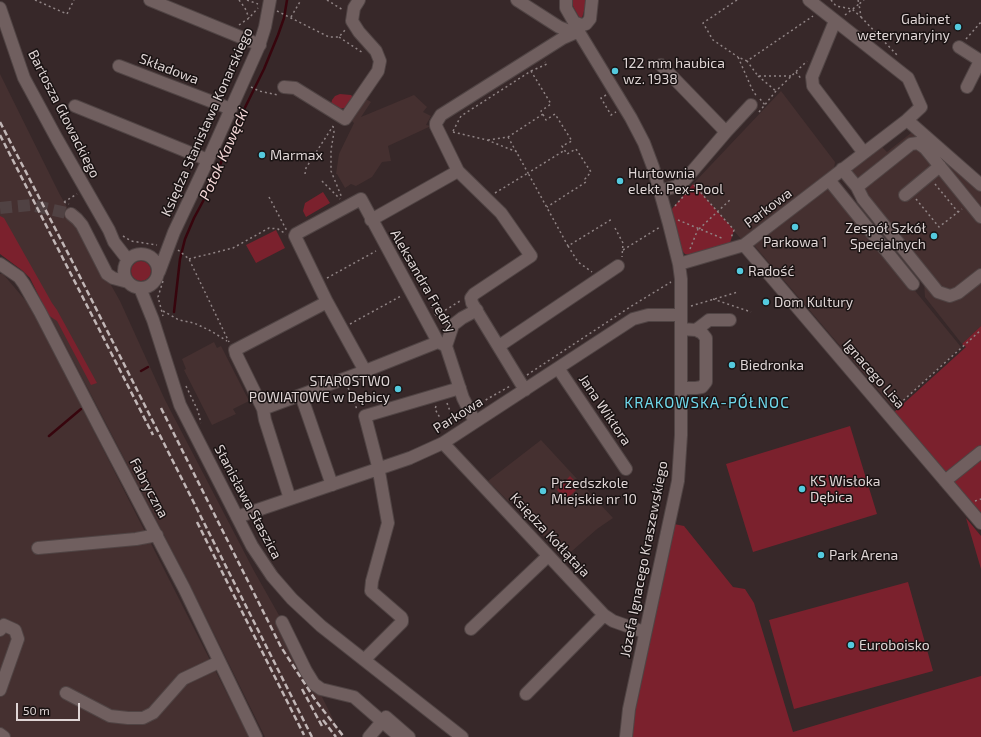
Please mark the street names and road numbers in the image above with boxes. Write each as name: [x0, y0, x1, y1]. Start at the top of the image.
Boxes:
street label: Księdza Stanisława Konarskiego: [158, 25, 256, 219]
street label: Bartosza Głowackiego: [24, 47, 104, 181]
street label: Składowa: [137, 50, 201, 88]
street label: Parkowa: [741, 185, 795, 231]
street label: Aleksandra Fredry: [387, 226, 459, 336]
street label: Ignacego Lisa: [839, 336, 909, 412]
street label: Jana Wiktora: [575, 371, 635, 449]
street label: Parkowa: [430, 393, 486, 437]
street label: Stanisława Staszica: [211, 442, 285, 562]
street label: Fabryczna: [126, 455, 172, 521]
street label: Józefa Ignacego Kraszewskiego: [617, 459, 671, 659]
street label: Księdza Kołłątaja: [507, 489, 593, 581]

